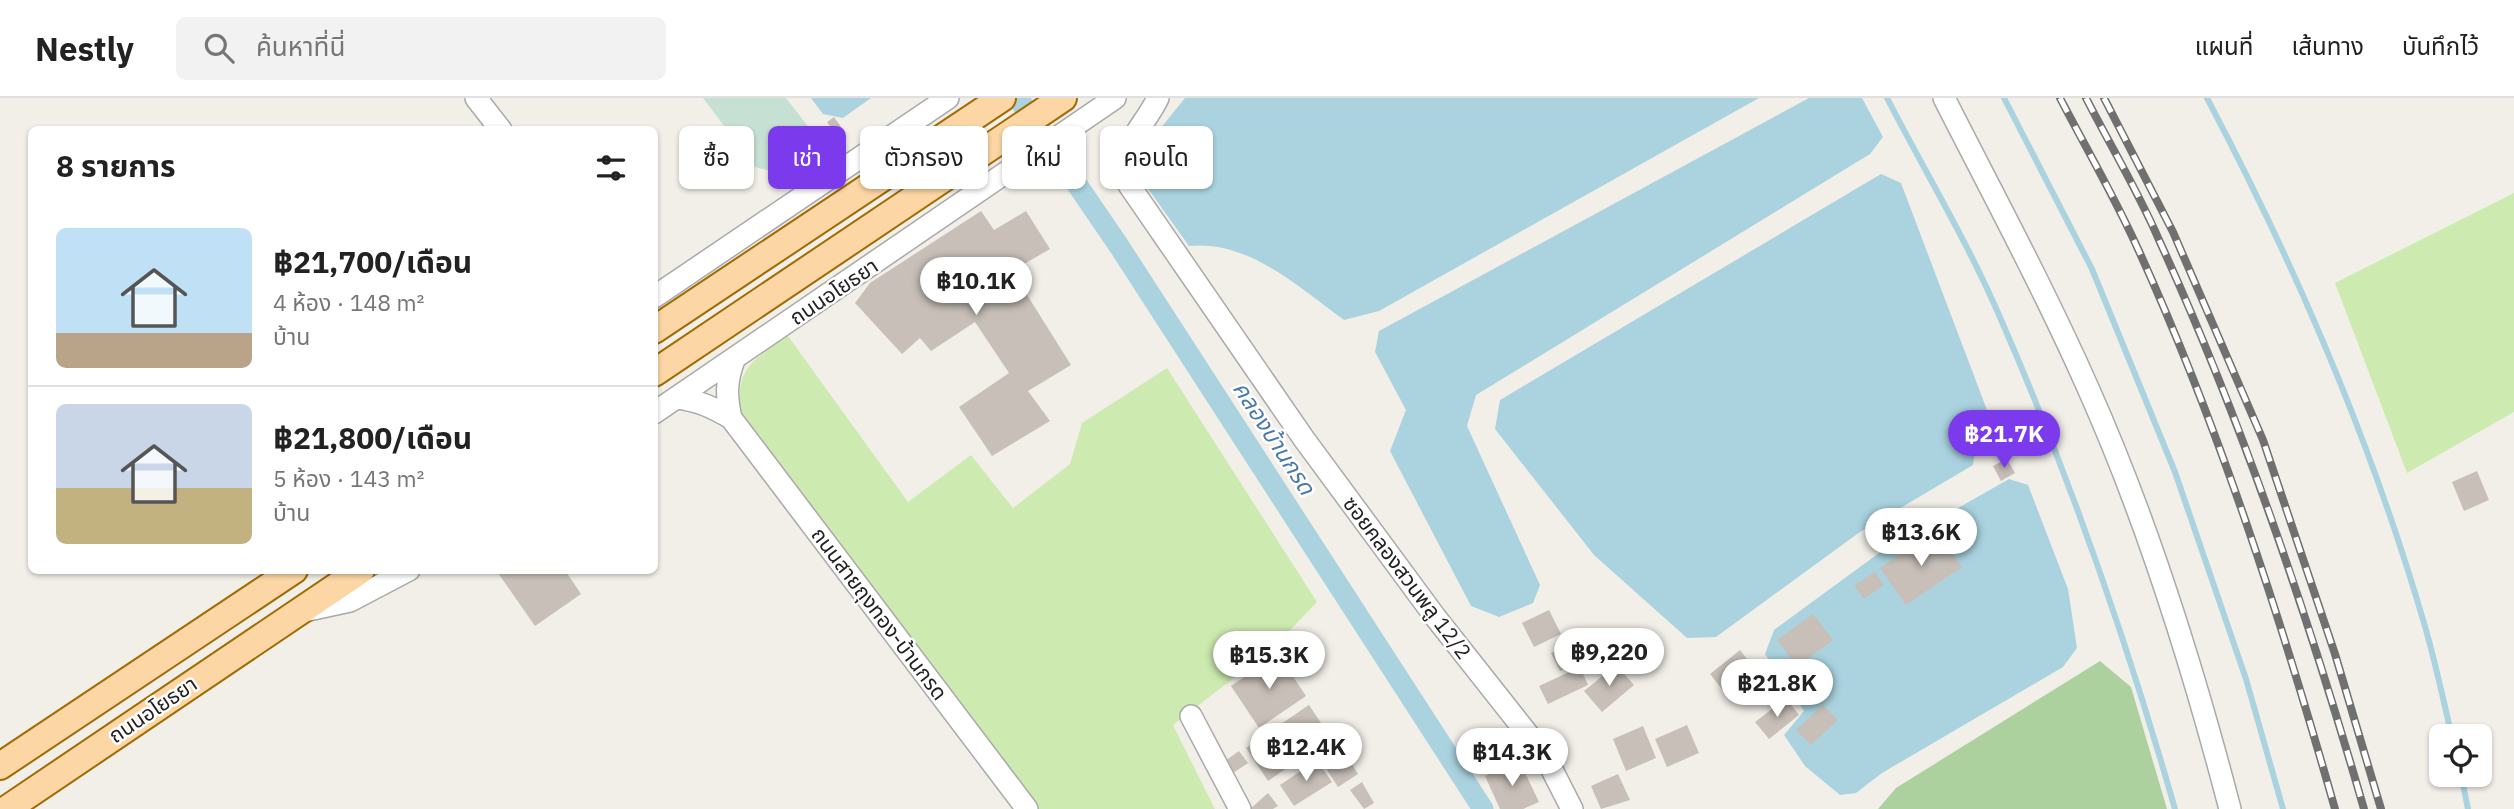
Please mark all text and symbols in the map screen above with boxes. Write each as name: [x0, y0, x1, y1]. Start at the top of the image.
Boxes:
search box: [176, 17, 666, 80]
text: Nestly: [35, 27, 134, 70]
icon: search: [200, 29, 238, 67]
text: ค้นหาที่นี่: [256, 29, 345, 63]
text: แผนที่: [2195, 30, 2253, 62]
text: เส้นทาง: [2291, 30, 2364, 62]
text: บันทึกไว้: [2402, 30, 2479, 62]
chip: ซื้อ: [679, 126, 754, 189]
chip: เช่า: [768, 126, 846, 189]
chip: ตัวกรอง: [860, 126, 988, 189]
chip: ใหม่: [1002, 126, 1086, 189]
chip: คอนโด: [1100, 126, 1213, 189]
text: 8 รายการ: [56, 146, 176, 185]
icon: filters: [592, 149, 630, 187]
text: ฿21,700/เดือน: [273, 242, 472, 281]
street label: ถนนอโยธยา: [784, 251, 883, 331]
icon: home: [112, 256, 196, 340]
pin: ฿10.1K: [919, 258, 1033, 317]
text: ฿10.1K: [936, 265, 1016, 295]
text: 4 ห้อง · 148 m²: [273, 287, 425, 317]
text: บ้าน: [273, 321, 310, 351]
water label: คลองบ้านกรด: [1227, 375, 1323, 501]
pin: ฿21.7K: [1947, 410, 2061, 470]
text: ฿21,800/เดือน: [273, 418, 472, 457]
text: ฿21.7K: [1964, 418, 2044, 448]
icon: home: [112, 432, 196, 516]
text: 5 ห้อง · 143 m²: [273, 463, 425, 493]
street label: ซอยคลองสวนพลู 12/2: [1337, 490, 1478, 665]
text: บ้าน: [273, 497, 310, 527]
pin: ฿13.6K: [1864, 508, 1978, 568]
text: ฿13.6K: [1881, 516, 1961, 546]
street label: ถนนสายถุงทอง-บ้านกรด: [806, 521, 954, 706]
pin: ฿9,220: [1552, 628, 1666, 688]
pin: ฿15.3K: [1212, 632, 1326, 691]
text: ฿9,220: [1570, 636, 1648, 666]
text: ฿15.3K: [1229, 639, 1309, 669]
pin: ฿21.8K: [1720, 660, 1834, 719]
text: ฿21.8K: [1737, 667, 1817, 697]
street label: ถนนอโยธยา: [103, 669, 202, 749]
pin: ฿12.4K: [1249, 724, 1363, 783]
map controls: [2429, 724, 2492, 787]
button: locate: [2429, 724, 2492, 787]
pin: ฿14.3K: [1455, 728, 1569, 788]
text: ฿12.4K: [1266, 731, 1346, 761]
text: ฿14.3K: [1472, 736, 1552, 766]

